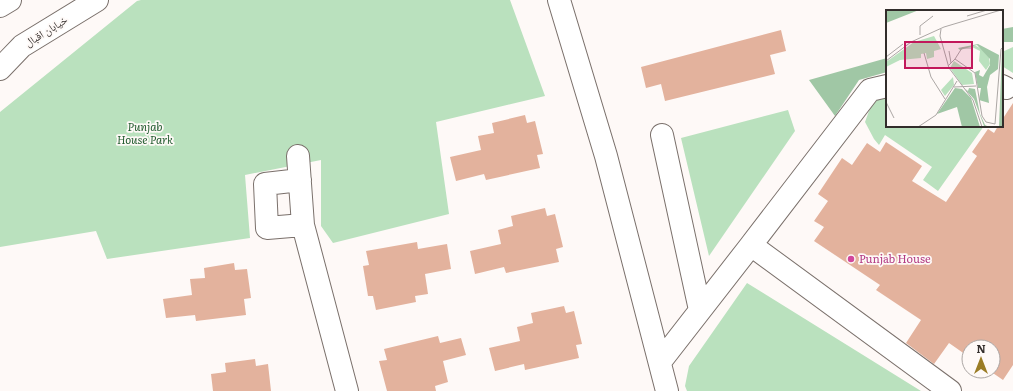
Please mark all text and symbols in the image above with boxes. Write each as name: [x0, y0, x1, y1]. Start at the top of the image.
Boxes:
inset map: [886, 10, 1003, 127]
street label: خیابان اقبال: [21, 11, 70, 50]
park label: Punjab House Park: [117, 118, 173, 147]
place label: Punjab House: [859, 250, 931, 266]
marker: Punjab House: [846, 254, 856, 264]
north arrow: [961, 339, 1001, 379]
text: N: [976, 340, 986, 356]

